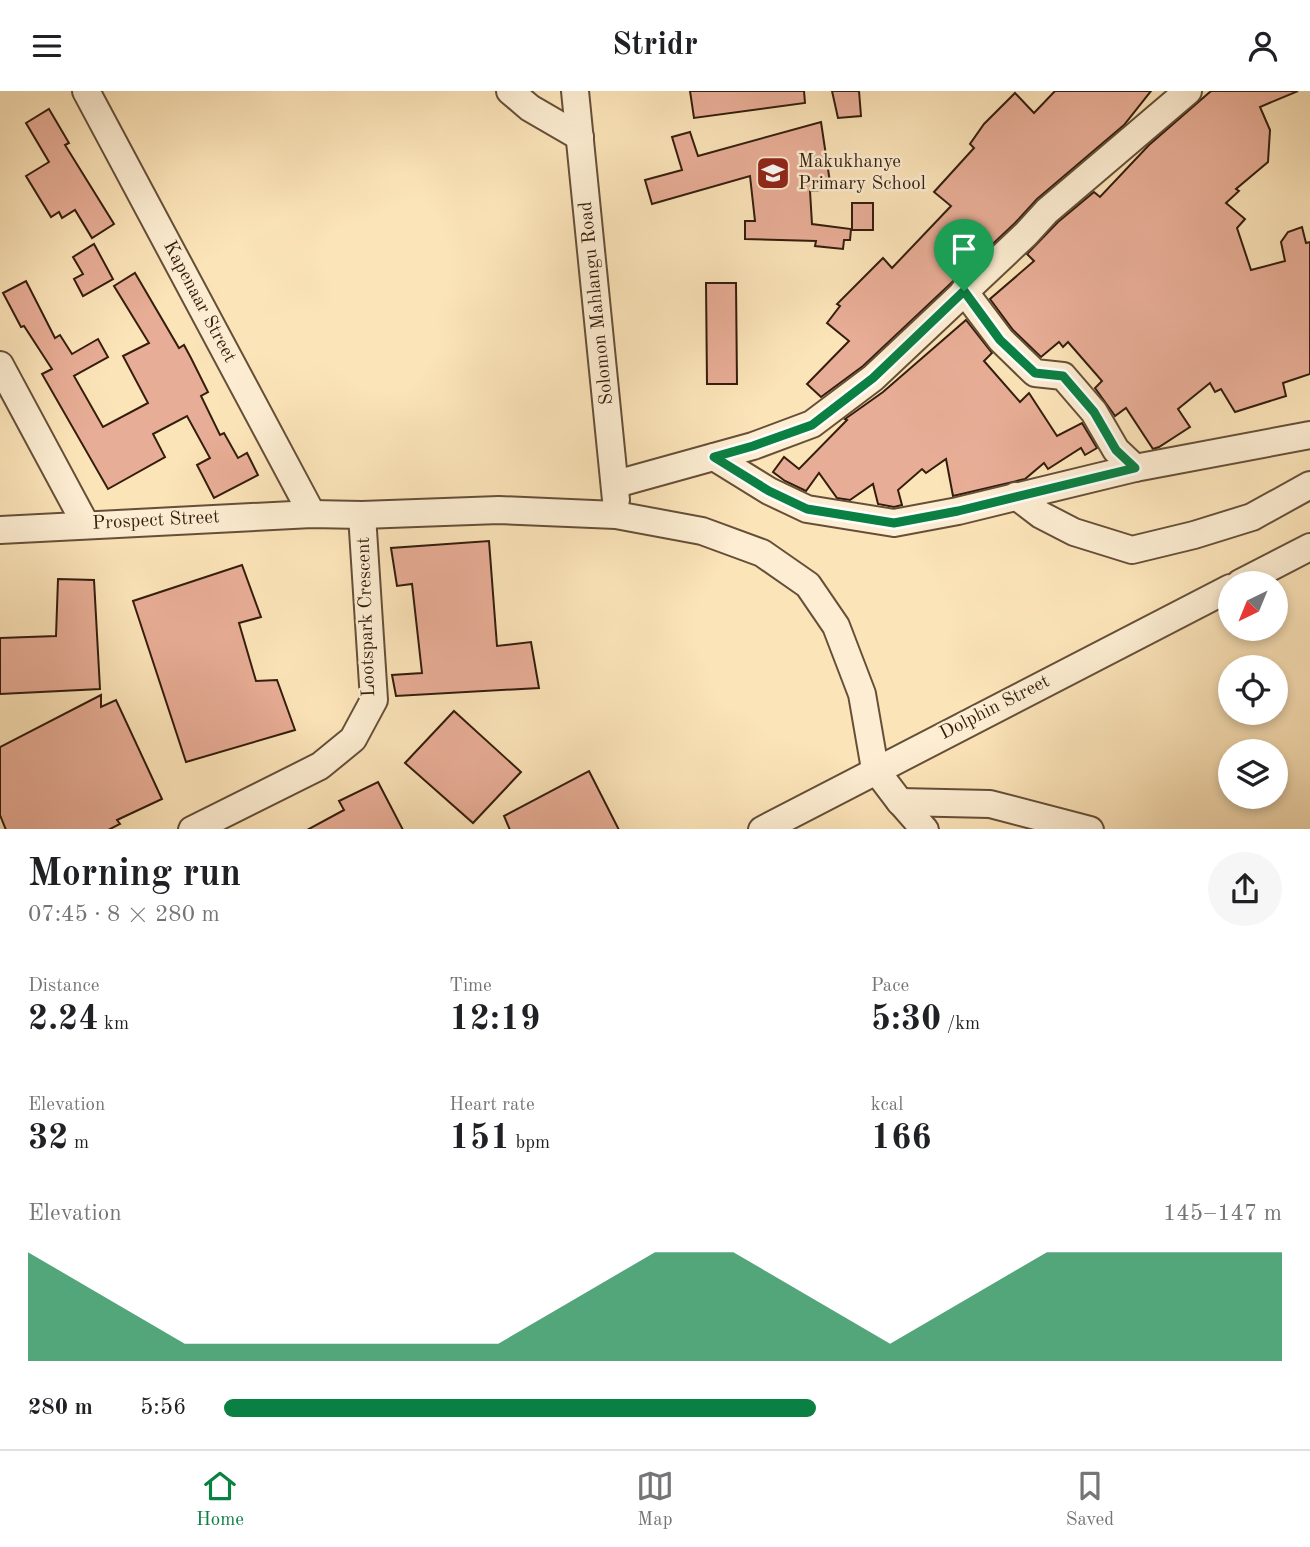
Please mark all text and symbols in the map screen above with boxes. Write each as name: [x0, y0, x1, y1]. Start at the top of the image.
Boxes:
icon: menu: [28, 27, 66, 65]
icon: person: [1244, 27, 1282, 65]
text: Stridr: [612, 30, 698, 62]
place label: Makukhanye Primary School: [798, 153, 926, 194]
school or university icon: Makukhanye Primary School: [754, 154, 792, 192]
street label: Solomon Mahlangu Road: [577, 200, 617, 406]
pin: [934, 219, 994, 291]
icon: arrive: [945, 230, 983, 268]
street label: Kapenaar Street: [159, 238, 239, 366]
street label: Prospect Street: [92, 508, 220, 534]
street label: Lootspark Crescent: [355, 537, 379, 697]
north arrow: [1218, 571, 1288, 641]
map controls: [1218, 571, 1288, 809]
button: locate: [1218, 655, 1288, 725]
street label: Dolphin Street: [937, 672, 1053, 744]
button: layers: [1218, 739, 1288, 809]
button: share: [1208, 852, 1282, 926]
text: Morning run: [28, 856, 241, 894]
text: 07:45 · 8 × 280 m: [28, 903, 220, 926]
text: Distance: [28, 977, 100, 996]
text: Time: [449, 977, 492, 996]
text: Pace: [871, 977, 909, 996]
text: 2.24: [28, 1002, 99, 1037]
text: 12:19: [449, 1002, 540, 1037]
text: 5:30: [871, 1002, 941, 1037]
text: km: [99, 1015, 129, 1034]
text: /km: [941, 1015, 980, 1034]
text: Elevation: [28, 1096, 105, 1115]
text: Heart rate: [449, 1096, 535, 1115]
text: kcal: [871, 1096, 903, 1115]
text: 32: [28, 1121, 69, 1156]
text: 151: [449, 1121, 510, 1156]
text: 166: [871, 1121, 932, 1156]
text: m: [69, 1134, 89, 1153]
text: bpm: [510, 1134, 550, 1153]
text: Elevation: [28, 1202, 122, 1225]
text: 145–147 m: [1163, 1202, 1282, 1225]
text: 280 m: [28, 1396, 93, 1419]
text: 5:56: [140, 1396, 186, 1419]
tab: Home: [196, 1467, 244, 1532]
tab: Map: [636, 1467, 674, 1532]
tab: Saved: [1066, 1467, 1114, 1532]

